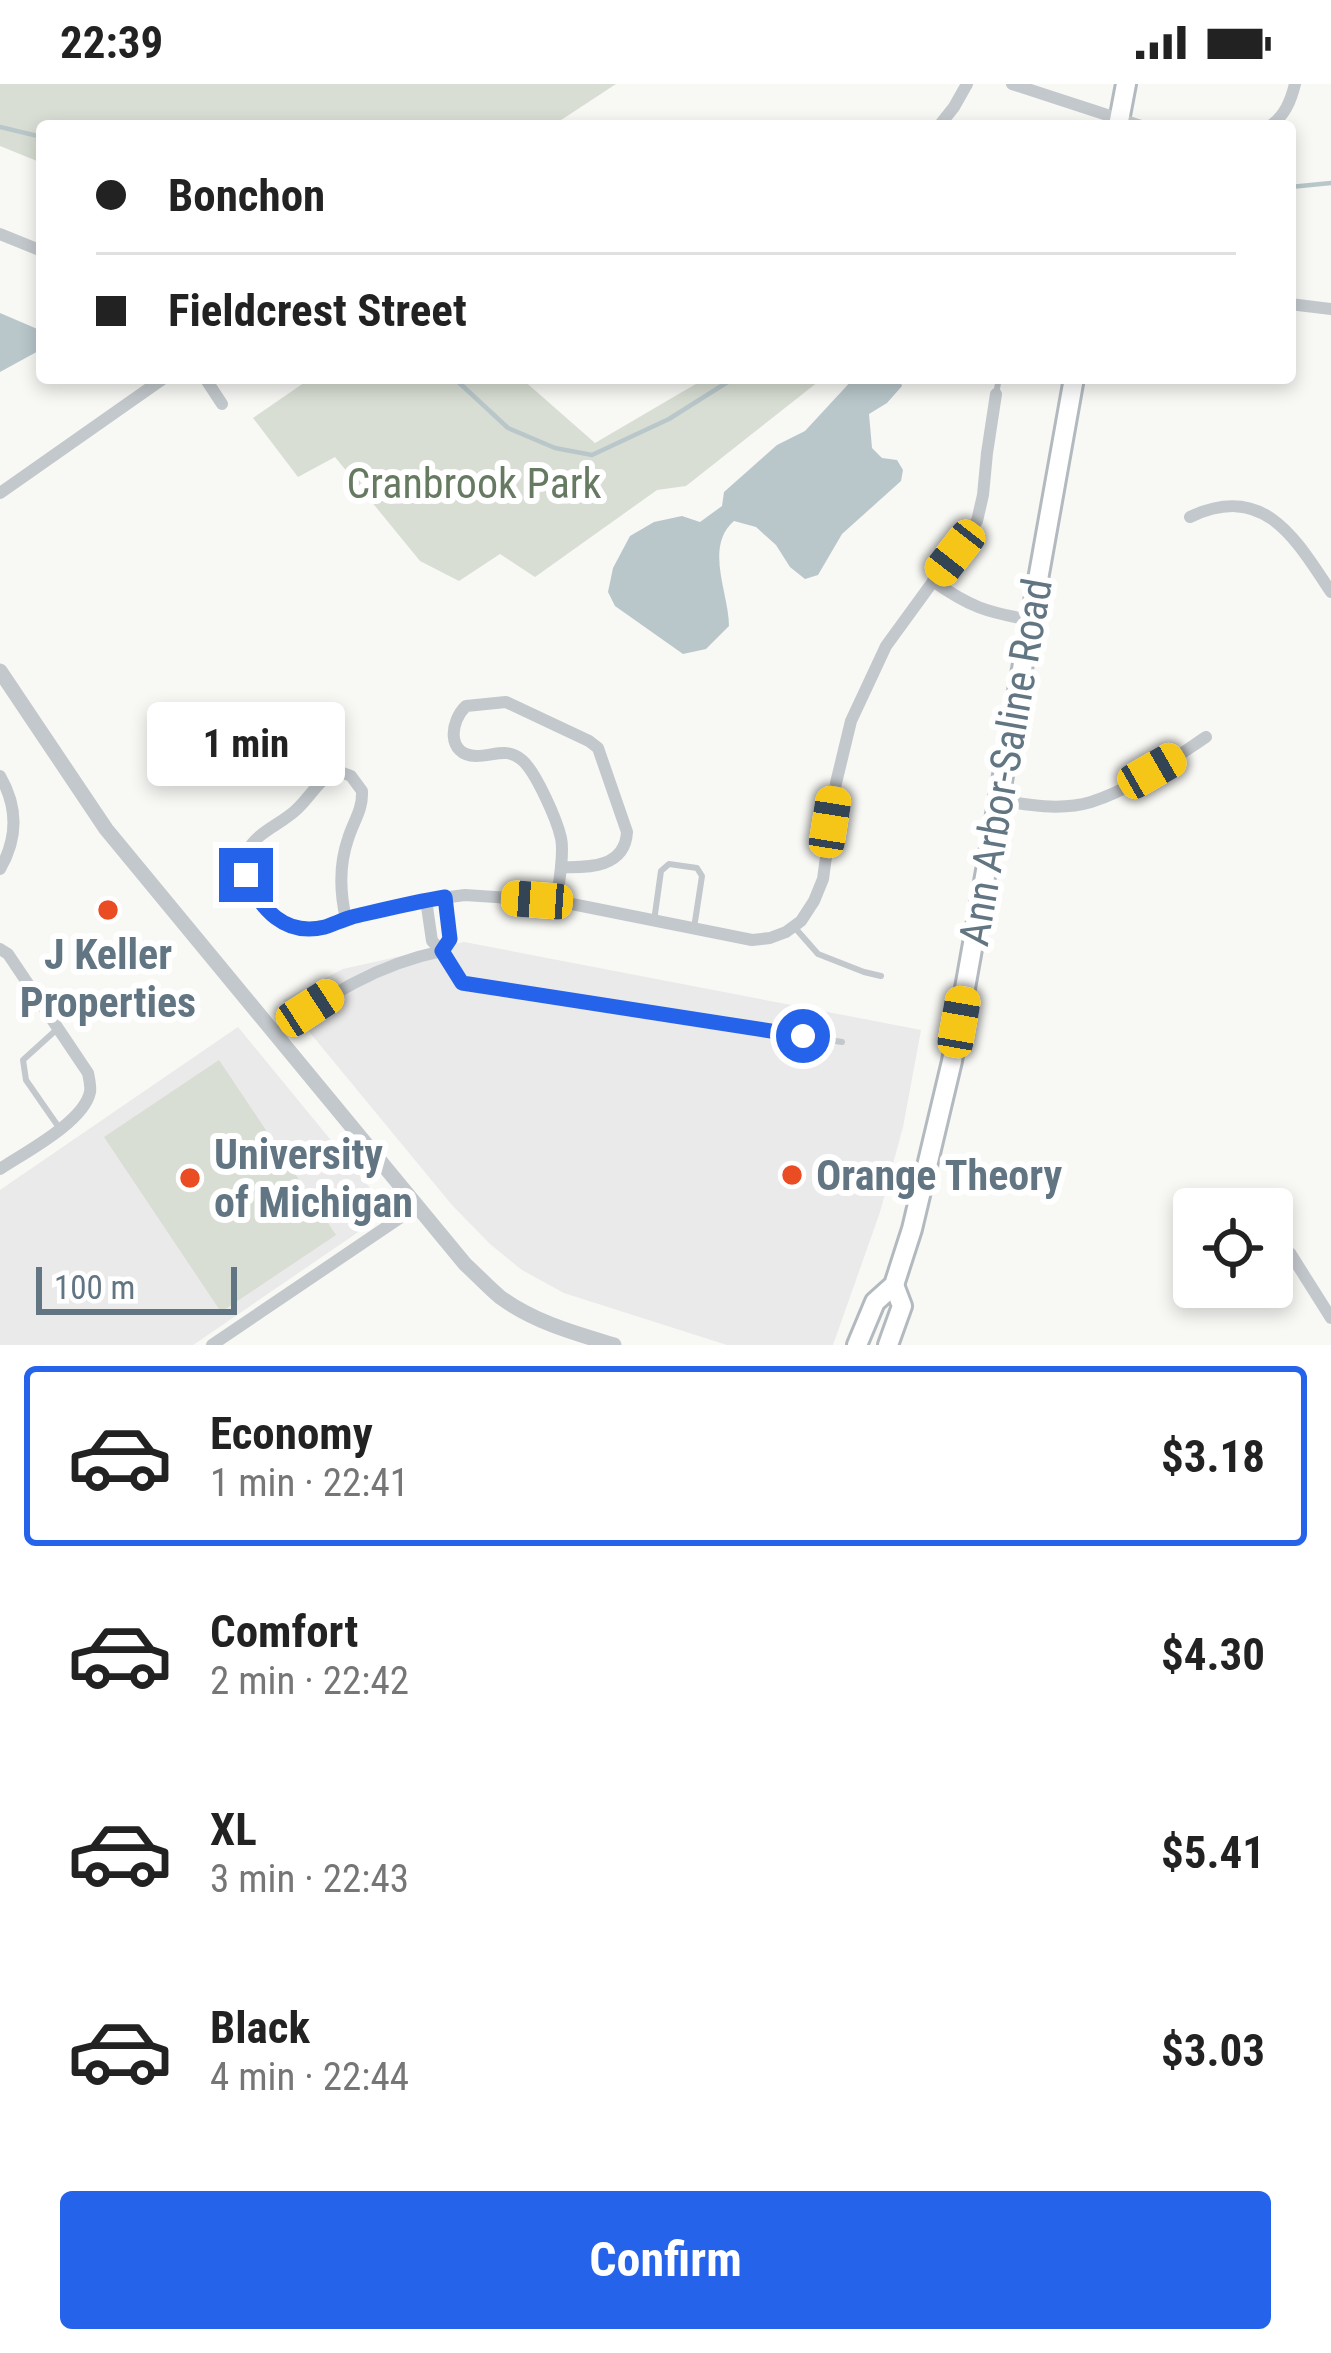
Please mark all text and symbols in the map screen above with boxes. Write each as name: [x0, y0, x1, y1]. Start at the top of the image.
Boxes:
text: 22:39: [60, 16, 163, 69]
text: Bonchon: [168, 169, 325, 222]
text: Fieldcrest Street: [168, 284, 467, 337]
park label: Cranbrook Park: [347, 459, 602, 508]
car: [919, 514, 991, 592]
street label: Ann Arbor-Saline Road: [949, 575, 1062, 949]
callout: 1 min: [147, 701, 345, 785]
text: 1 min: [203, 721, 289, 767]
car: [1112, 737, 1192, 805]
car: [807, 784, 853, 860]
route end: [219, 848, 273, 902]
car: [500, 880, 574, 920]
marker: J Keller Properties: [95, 897, 121, 923]
place label: J Keller Properties: [20, 930, 196, 1027]
car: [270, 973, 350, 1043]
car: [935, 983, 983, 1061]
route start: [776, 1009, 830, 1063]
place label: University of Michigan: [214, 1130, 413, 1227]
place label: Orange Theory: [816, 1151, 1063, 1200]
marker: Orange Theory: [779, 1162, 805, 1188]
marker: University of Michigan: [177, 1165, 203, 1191]
map controls: [1173, 1188, 1293, 1308]
button: locate: [1173, 1188, 1293, 1308]
scale bar: [36, 1261, 237, 1314]
text: 100 m: [54, 1268, 135, 1307]
icon: car: [66, 1402, 174, 1510]
text: Economy: [210, 1407, 373, 1460]
text: $3.18: [1161, 1430, 1265, 1483]
text: 1 min · 22:41: [210, 1460, 409, 1506]
icon: car: [66, 1600, 174, 1708]
text: Comfort: [210, 1605, 358, 1658]
text: $4.30: [1161, 1628, 1265, 1681]
text: 2 min · 22:42: [210, 1658, 409, 1704]
icon: car: [66, 1798, 174, 1906]
text: XL: [210, 1803, 257, 1856]
text: $5.41: [1161, 1826, 1265, 1879]
text: 3 min · 22:43: [210, 1856, 409, 1902]
icon: car: [66, 1996, 174, 2104]
text: Black: [210, 2001, 310, 2054]
text: $3.03: [1161, 2024, 1265, 2077]
text: 4 min · 22:44: [210, 2054, 409, 2100]
button: Confirm: [60, 2191, 1271, 2329]

